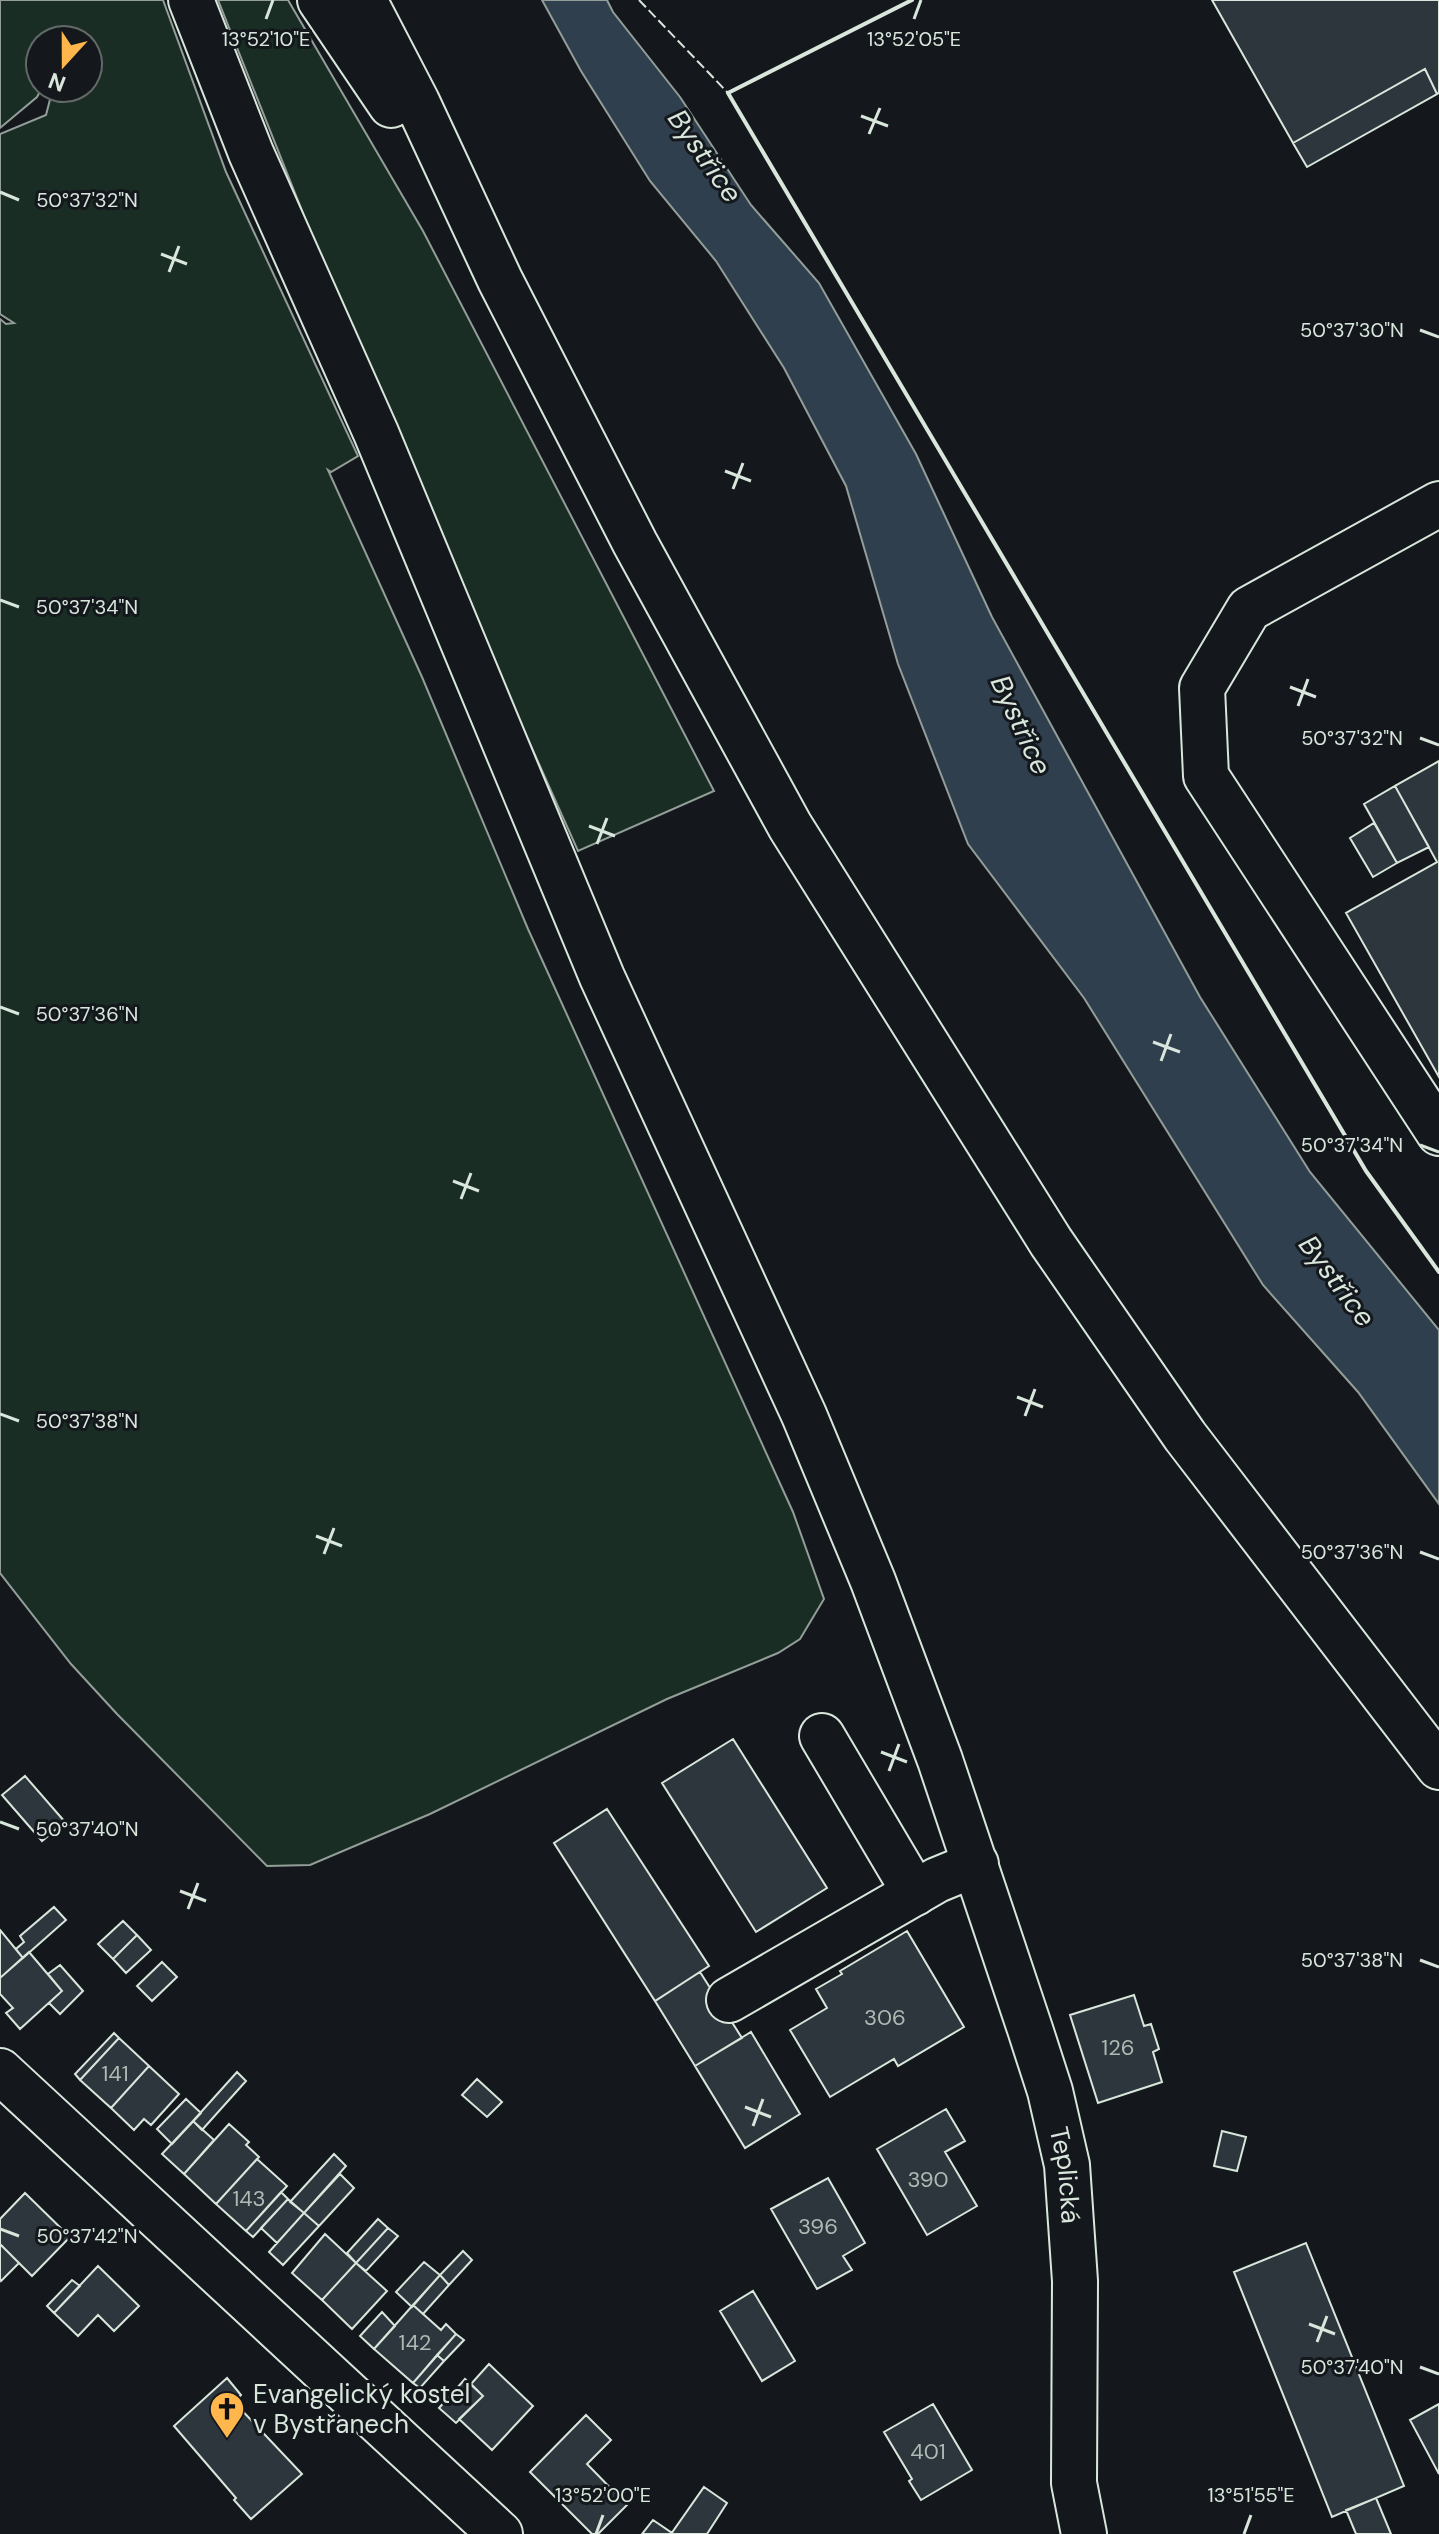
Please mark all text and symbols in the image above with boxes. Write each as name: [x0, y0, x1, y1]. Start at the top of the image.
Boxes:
north arrow: [24, 24, 104, 104]
text: 13°52'10"E: [222, 26, 310, 52]
text: 13°52'05"E: [867, 26, 961, 52]
text: N: [44, 66, 70, 99]
water label: Bystřice: [659, 102, 751, 210]
text: 50°37'32"N: [36, 187, 138, 213]
text: 50°37'30"N: [1300, 317, 1404, 343]
text: 50°37'34"N: [36, 594, 138, 620]
water label: Bystřice: [982, 669, 1060, 781]
text: 50°37'32"N: [1301, 725, 1403, 751]
text: 50°37'36"N: [36, 1001, 138, 1027]
text: 50°37'34"N: [1301, 1132, 1403, 1158]
water label: Bystřice: [1290, 1228, 1384, 1334]
text: 50°37'38"N: [36, 1408, 138, 1434]
text: 50°37'36"N: [1301, 1539, 1403, 1565]
text: 50°37'40"N: [35, 1816, 139, 1842]
text: 50°37'38"N: [1301, 1947, 1403, 1973]
house number: 306: [864, 2003, 906, 2032]
house number: 126: [1101, 2033, 1135, 2062]
house number: 141: [101, 2059, 129, 2088]
street label: Teplická: [1042, 2123, 1088, 2225]
house number: 390: [907, 2165, 949, 2194]
house number: 143: [232, 2184, 266, 2213]
house number: 396: [798, 2212, 838, 2241]
text: 50°37'42"N: [37, 2223, 137, 2249]
house number: 142: [399, 2328, 431, 2357]
text: 50°37'40"N: [1300, 2354, 1404, 2380]
place label: Evangelický kostel v Bystřanech: [253, 2377, 470, 2441]
church icon: Evangelický kostel v Bystřanech: [208, 2390, 246, 2440]
house number: 401: [910, 2437, 946, 2466]
text: 13°52'00"E: [555, 2482, 651, 2508]
text: 13°51'55"E: [1207, 2482, 1295, 2508]

